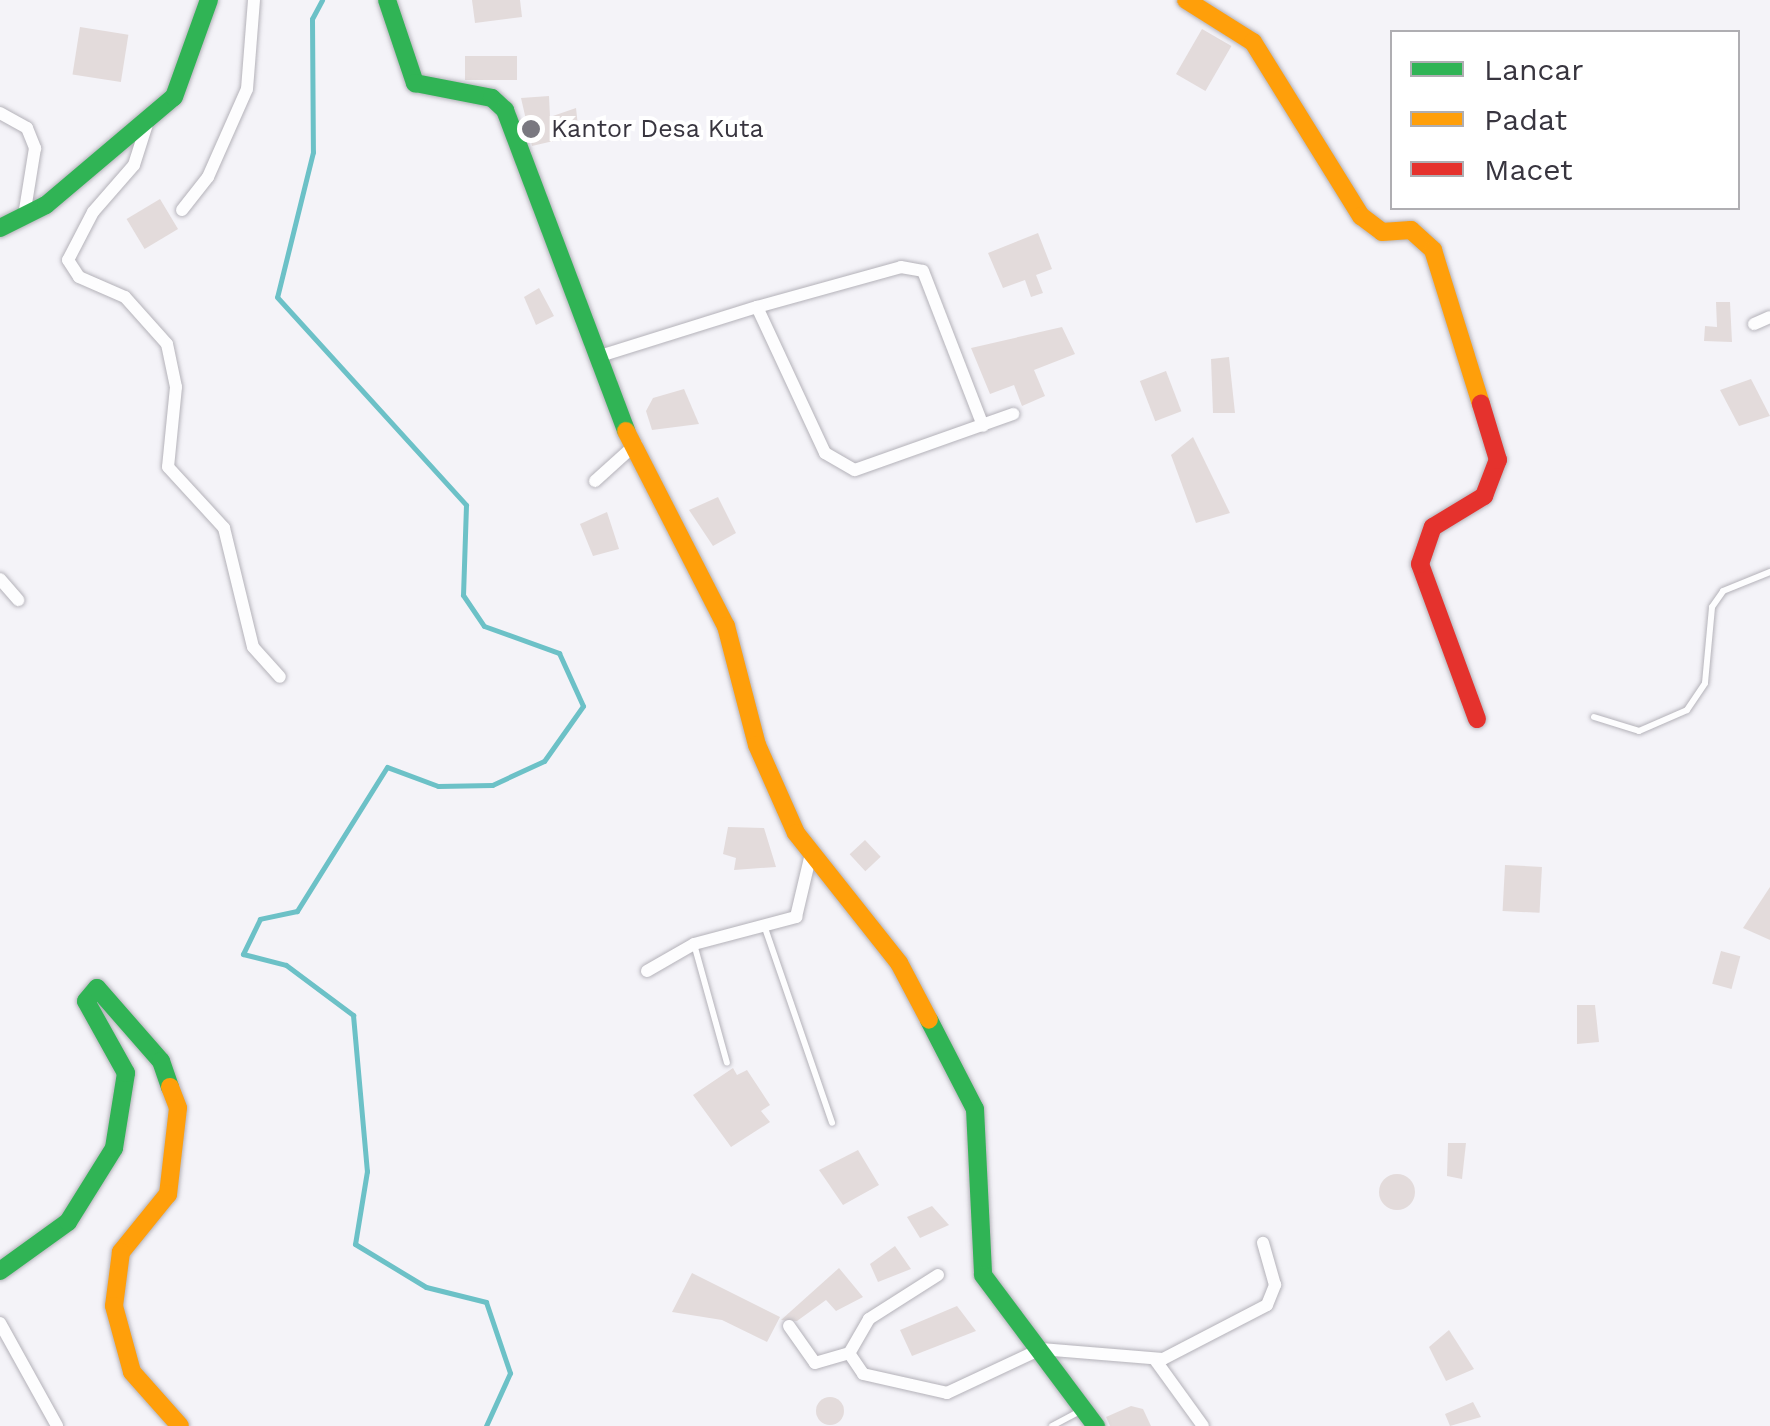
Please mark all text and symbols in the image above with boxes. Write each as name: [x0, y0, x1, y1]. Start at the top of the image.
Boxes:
legend: [1390, 30, 1740, 210]
text: Lancar: [1484, 52, 1584, 87]
text: Padat: [1484, 102, 1567, 137]
place label: Kantor Desa Kuta: [551, 114, 765, 144]
marker: Kantor Desa Kuta: [520, 118, 542, 140]
text: Macet: [1484, 152, 1573, 187]

